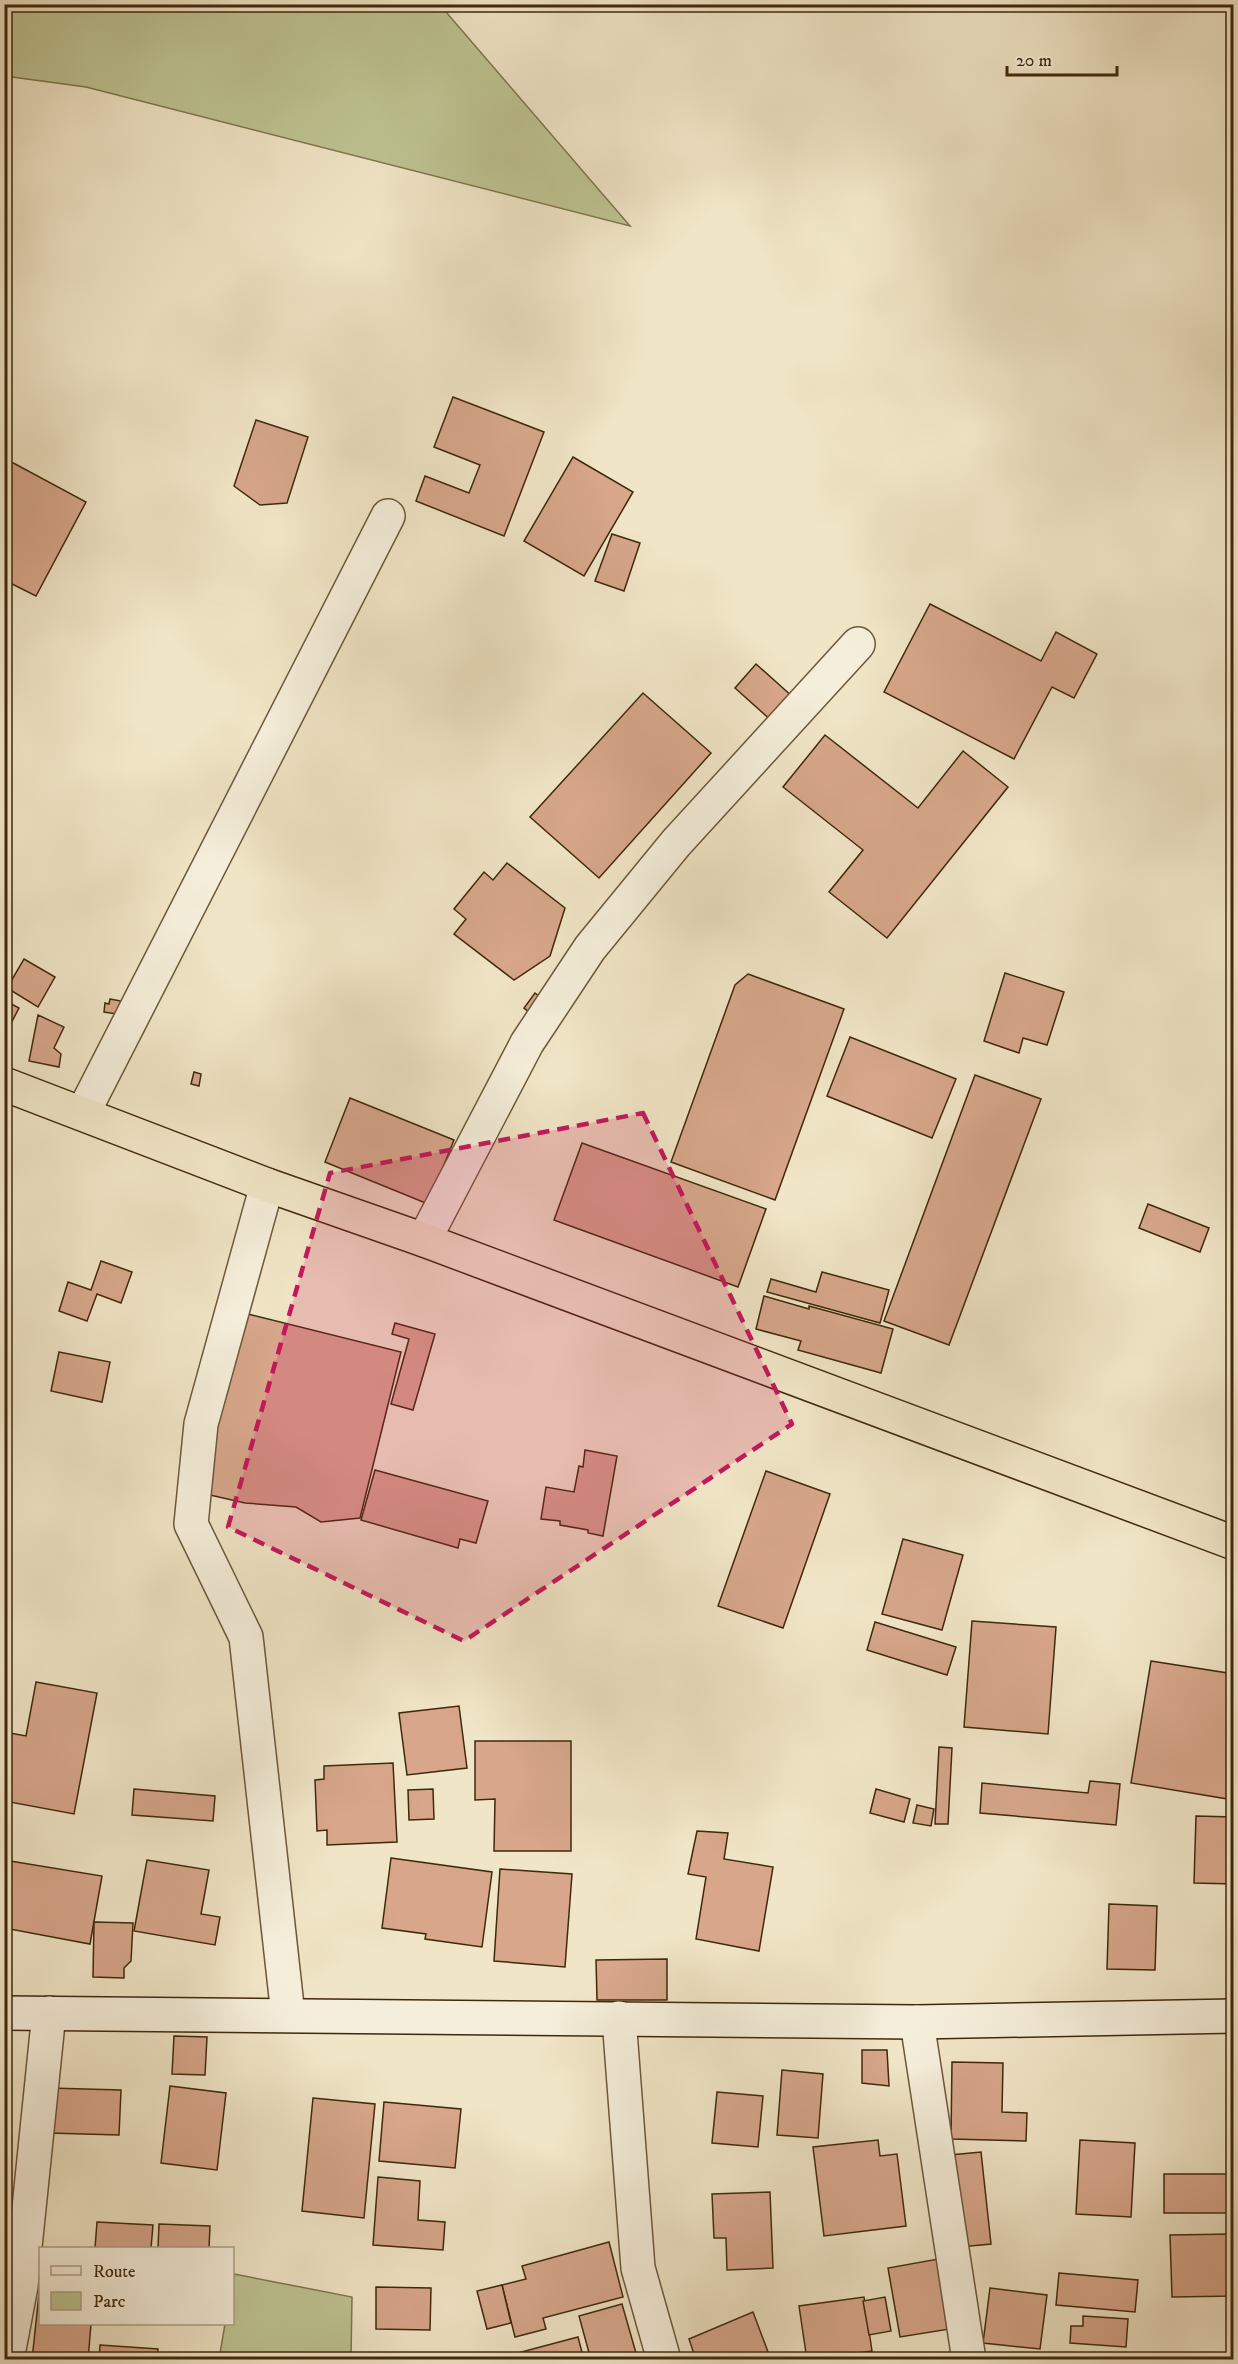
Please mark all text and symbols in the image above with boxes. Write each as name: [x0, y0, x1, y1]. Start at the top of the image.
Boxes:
scale bar: [1007, 39, 1116, 77]
text: 20 m: [1016, 50, 1052, 72]
legend: [39, 2247, 234, 2325]
text: Route: [93, 2261, 136, 2283]
text: Parc: [93, 2291, 126, 2313]

